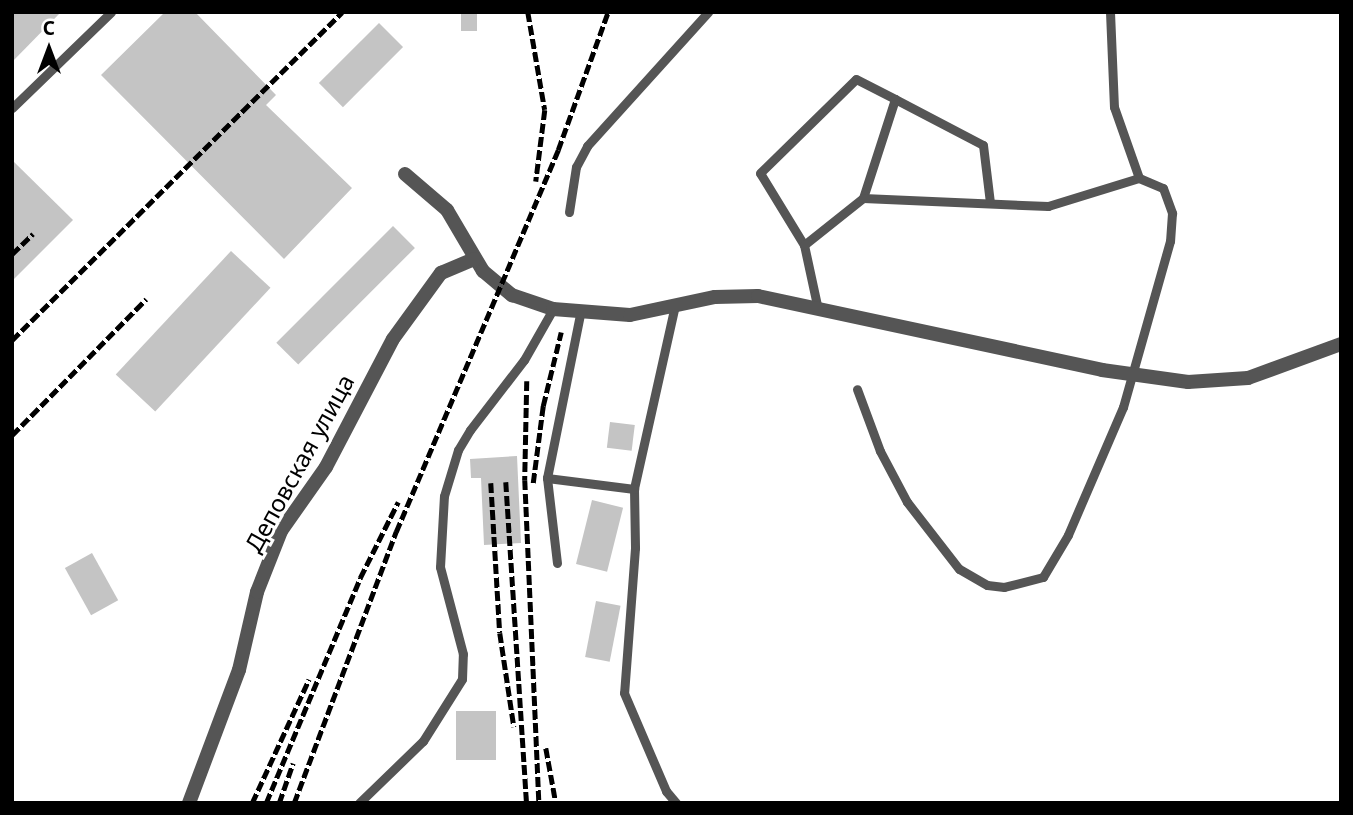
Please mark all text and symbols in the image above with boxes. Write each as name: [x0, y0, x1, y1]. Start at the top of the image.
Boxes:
north arrow: [14, 14, 84, 84]
text: С: [43, 15, 55, 41]
street label: Деповская улица: [238, 369, 360, 557]

